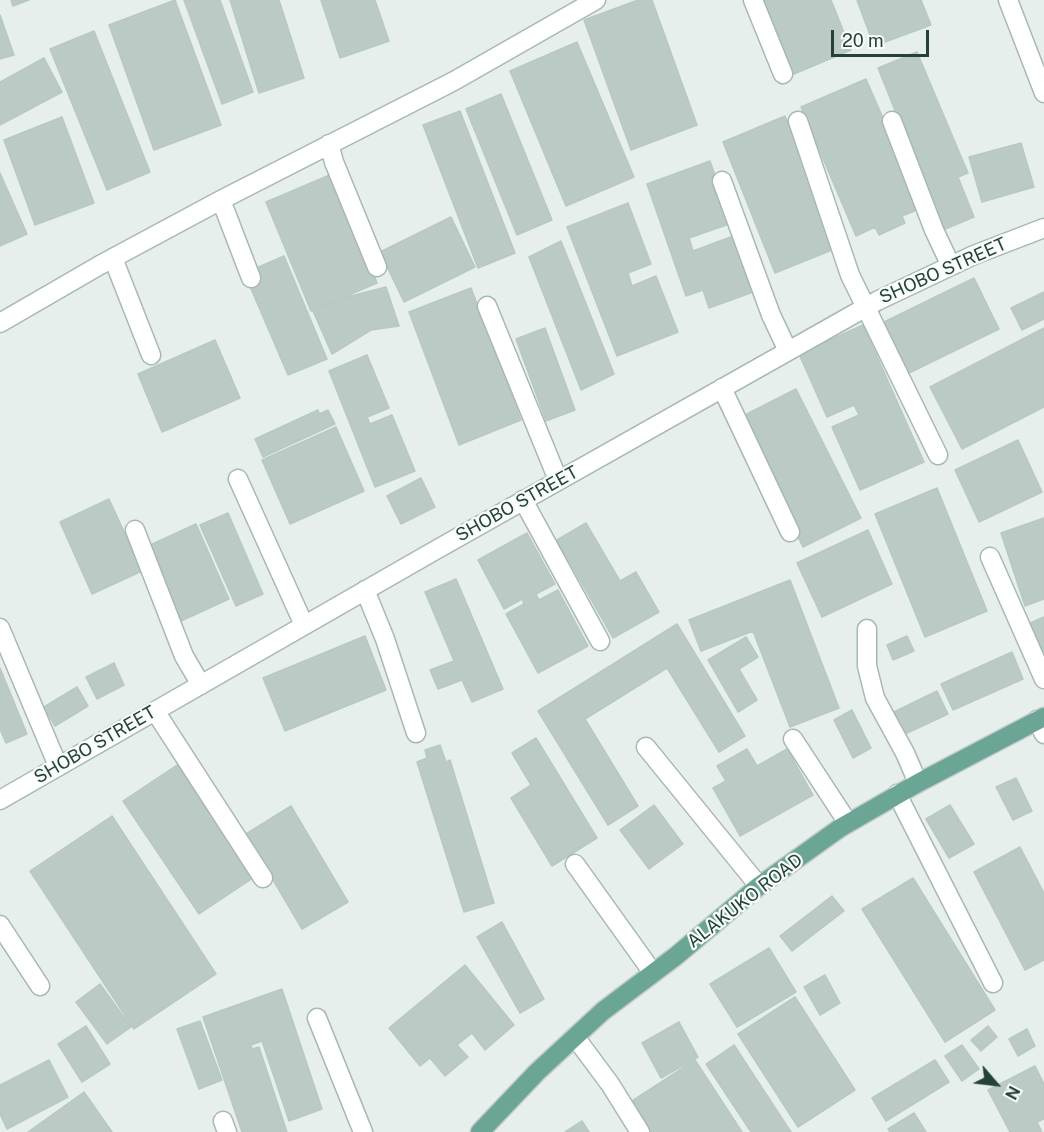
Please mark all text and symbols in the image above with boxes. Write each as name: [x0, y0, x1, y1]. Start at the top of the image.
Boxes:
scale bar: [834, 18, 932, 56]
text: 20 m: [842, 30, 884, 51]
street label: SHOBO STREET: [876, 233, 1010, 309]
street label: SHOBO STREET: [452, 461, 582, 547]
street label: SHOBO STREET: [30, 701, 160, 789]
street label: ALAKUKO ROAD: [683, 849, 807, 953]
north arrow: [966, 1054, 1026, 1114]
text: N: [1001, 1083, 1024, 1103]

